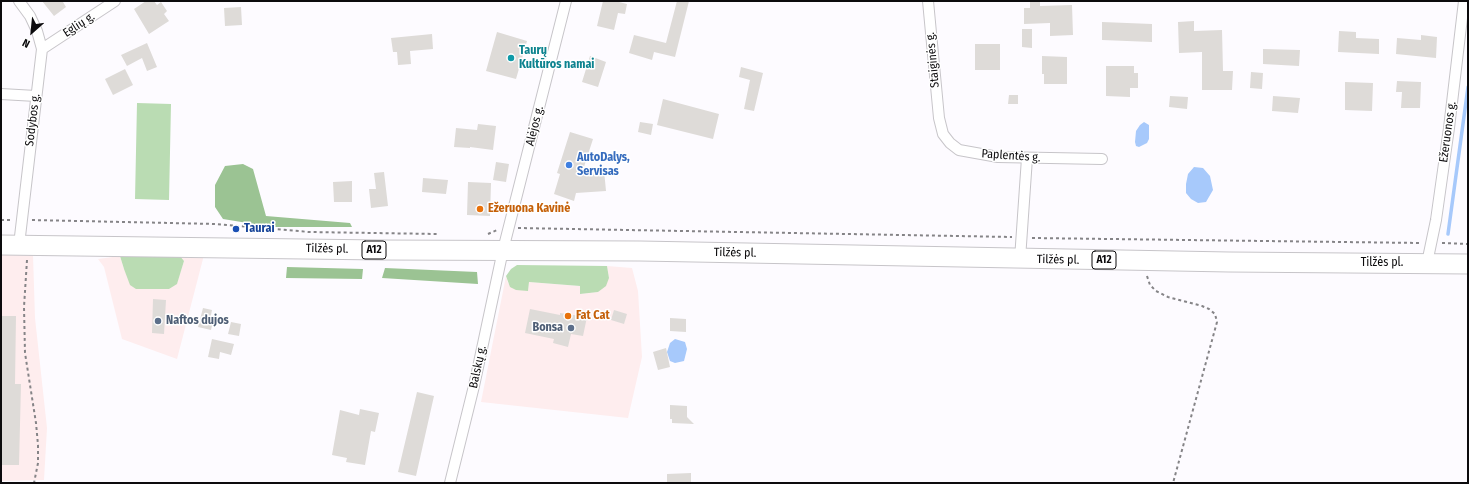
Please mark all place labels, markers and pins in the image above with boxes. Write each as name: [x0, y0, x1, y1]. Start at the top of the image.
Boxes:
place label: Taurų Kultūros namai: [519, 44, 594, 72]
marker: Taurų Kultūros namai: [506, 53, 516, 63]
place label: AutoDalys, Servisas: [577, 151, 630, 179]
marker: AutoDalys, Servisas: [564, 160, 574, 170]
place label: Ežeruona Kavinė: [488, 202, 570, 216]
marker: Ežeruona Kavinė: [475, 204, 485, 214]
place label: Taurai: [244, 222, 275, 236]
marker: Taurai: [231, 224, 241, 234]
place label: Fat Cat: [576, 309, 610, 323]
marker: Fat Cat: [563, 311, 573, 321]
place label: Naftos dujos: [166, 314, 229, 328]
marker: Naftos dujos: [153, 316, 163, 326]
place label: Bonsa: [532, 321, 563, 335]
marker: Bonsa: [566, 323, 576, 333]

